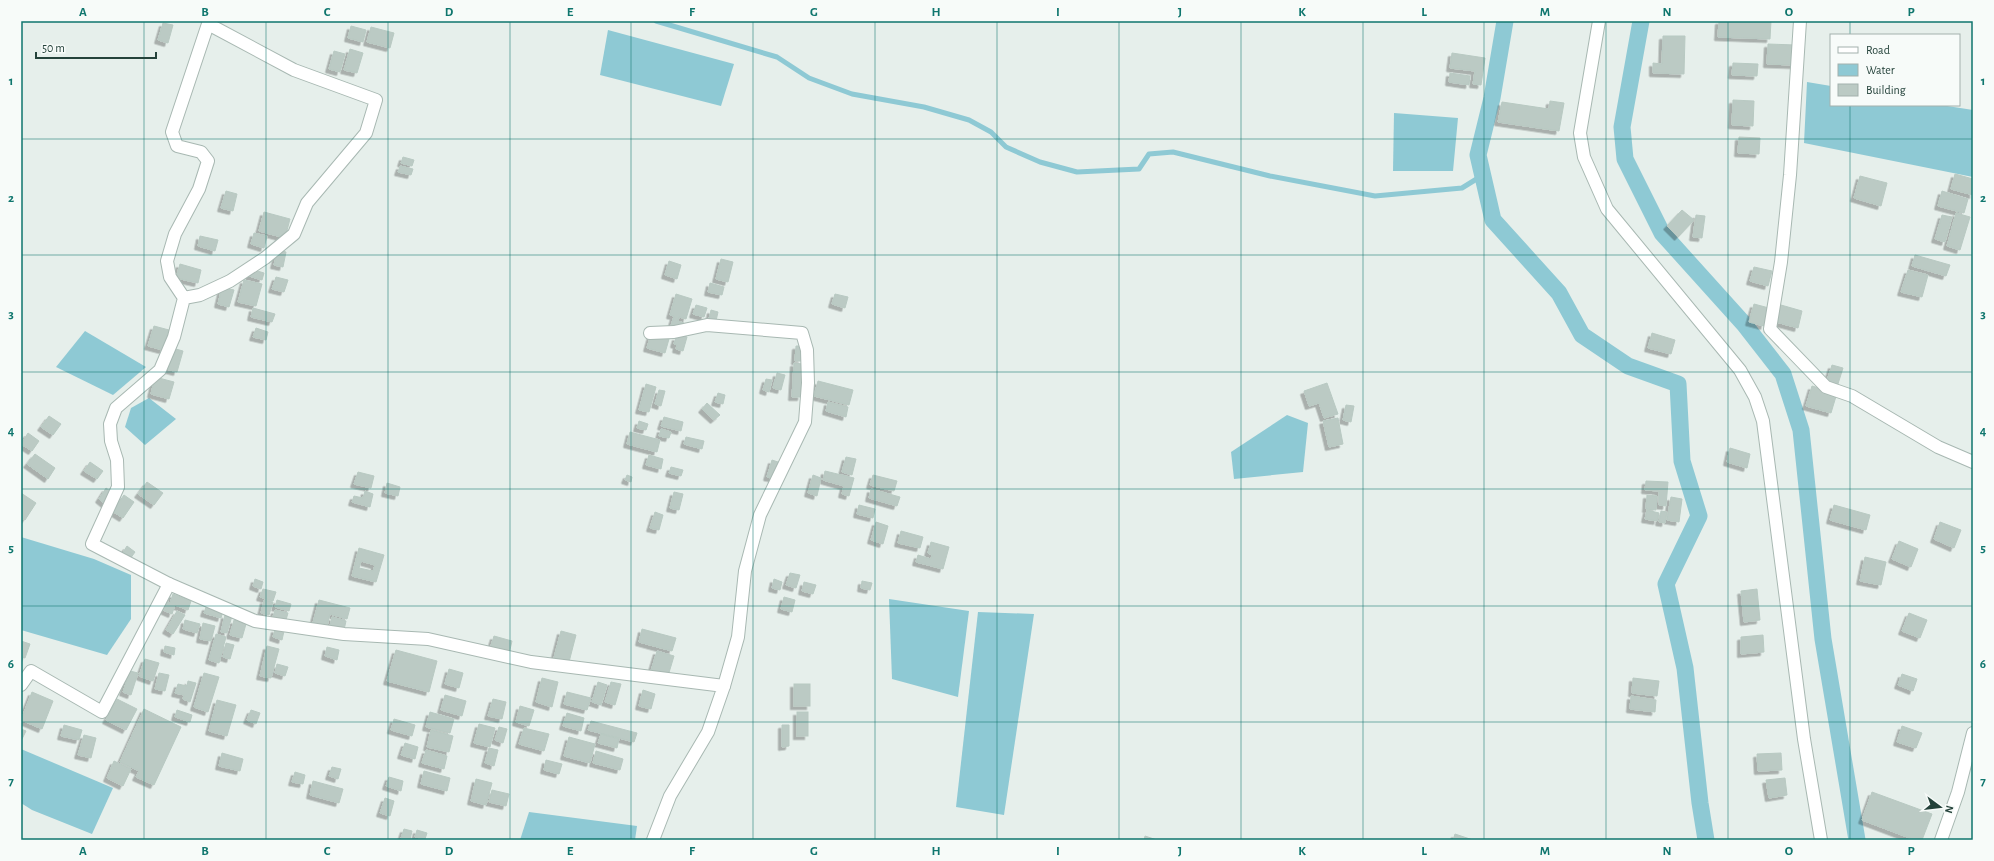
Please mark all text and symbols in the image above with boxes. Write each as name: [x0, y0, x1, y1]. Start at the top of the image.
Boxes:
text: A: [79, 6, 87, 19]
text: B: [201, 6, 209, 19]
text: C: [324, 6, 331, 19]
text: D: [445, 6, 454, 19]
text: E: [567, 6, 574, 19]
text: F: [689, 6, 696, 19]
text: G: [810, 6, 818, 19]
text: H: [931, 6, 941, 19]
text: I: [1056, 6, 1060, 19]
text: J: [1178, 6, 1182, 19]
text: K: [1298, 6, 1306, 19]
text: L: [1421, 6, 1427, 19]
text: M: [1540, 6, 1550, 19]
text: N: [1662, 6, 1672, 19]
text: O: [1785, 6, 1794, 19]
text: P: [1907, 6, 1915, 19]
scale bar: [36, 34, 156, 60]
legend: [1830, 34, 1960, 106]
text: 50 m: [42, 42, 65, 54]
text: Road: [1866, 44, 1890, 56]
text: Water: [1866, 64, 1895, 76]
text: 1: [9, 75, 13, 88]
text: 1: [1981, 75, 1985, 88]
text: Building: [1866, 84, 1906, 96]
text: 2: [8, 192, 14, 205]
text: 2: [1980, 192, 1986, 205]
text: 3: [8, 308, 14, 321]
text: 3: [1980, 308, 1986, 321]
text: 4: [8, 425, 15, 438]
text: 4: [1980, 425, 1987, 438]
text: 5: [8, 542, 14, 555]
text: 5: [1980, 542, 1986, 555]
text: 6: [8, 658, 14, 671]
text: 6: [1980, 658, 1986, 671]
text: 7: [8, 775, 14, 788]
text: 7: [1980, 775, 1986, 788]
north arrow: [1920, 787, 1960, 827]
text: N: [1943, 804, 1955, 815]
text: A: [79, 845, 87, 858]
text: B: [201, 845, 209, 858]
text: C: [324, 845, 331, 858]
text: D: [445, 845, 454, 858]
text: E: [567, 845, 574, 858]
text: F: [689, 845, 696, 858]
text: G: [810, 845, 818, 858]
text: H: [931, 845, 941, 858]
text: I: [1056, 845, 1060, 858]
text: J: [1178, 845, 1182, 858]
text: K: [1298, 845, 1306, 858]
text: L: [1421, 845, 1427, 858]
text: M: [1540, 845, 1550, 858]
text: N: [1662, 845, 1672, 858]
text: O: [1785, 845, 1794, 858]
text: P: [1907, 845, 1915, 858]

